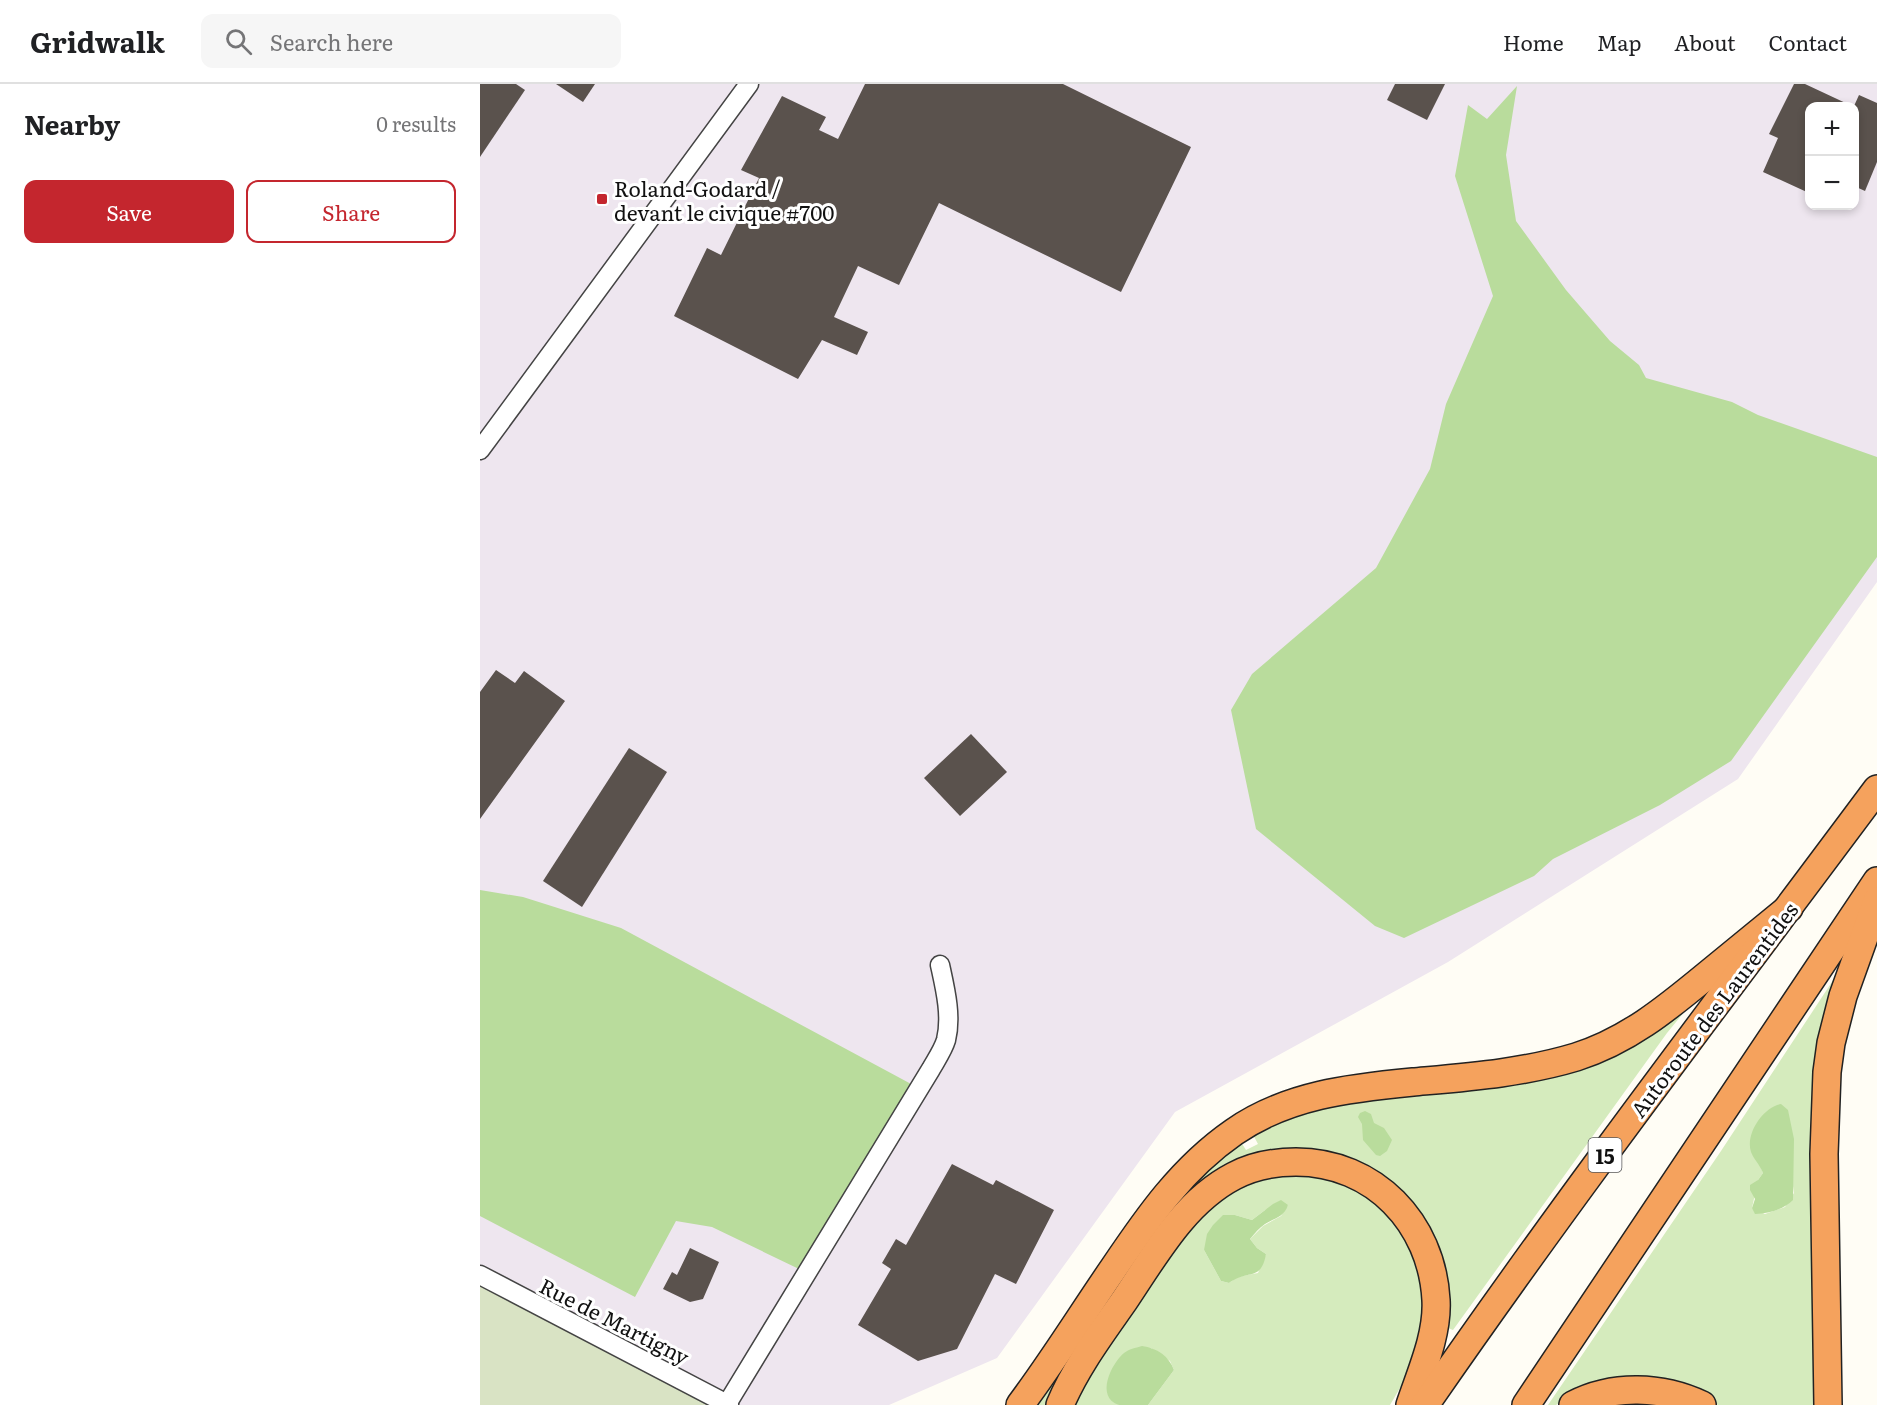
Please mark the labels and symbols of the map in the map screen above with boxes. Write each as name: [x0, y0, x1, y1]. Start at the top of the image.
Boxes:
place label: Roland-Godard / devant le civique #700: [614, 172, 834, 227]
marker: Roland-Godard / devant le civique #700: [595, 192, 609, 206]
street label: Autoroute des Laurentides: [1622, 895, 1804, 1123]
road number: 15: [1588, 1138, 1622, 1172]
street label: Rue de Martigny: [535, 1269, 696, 1371]

